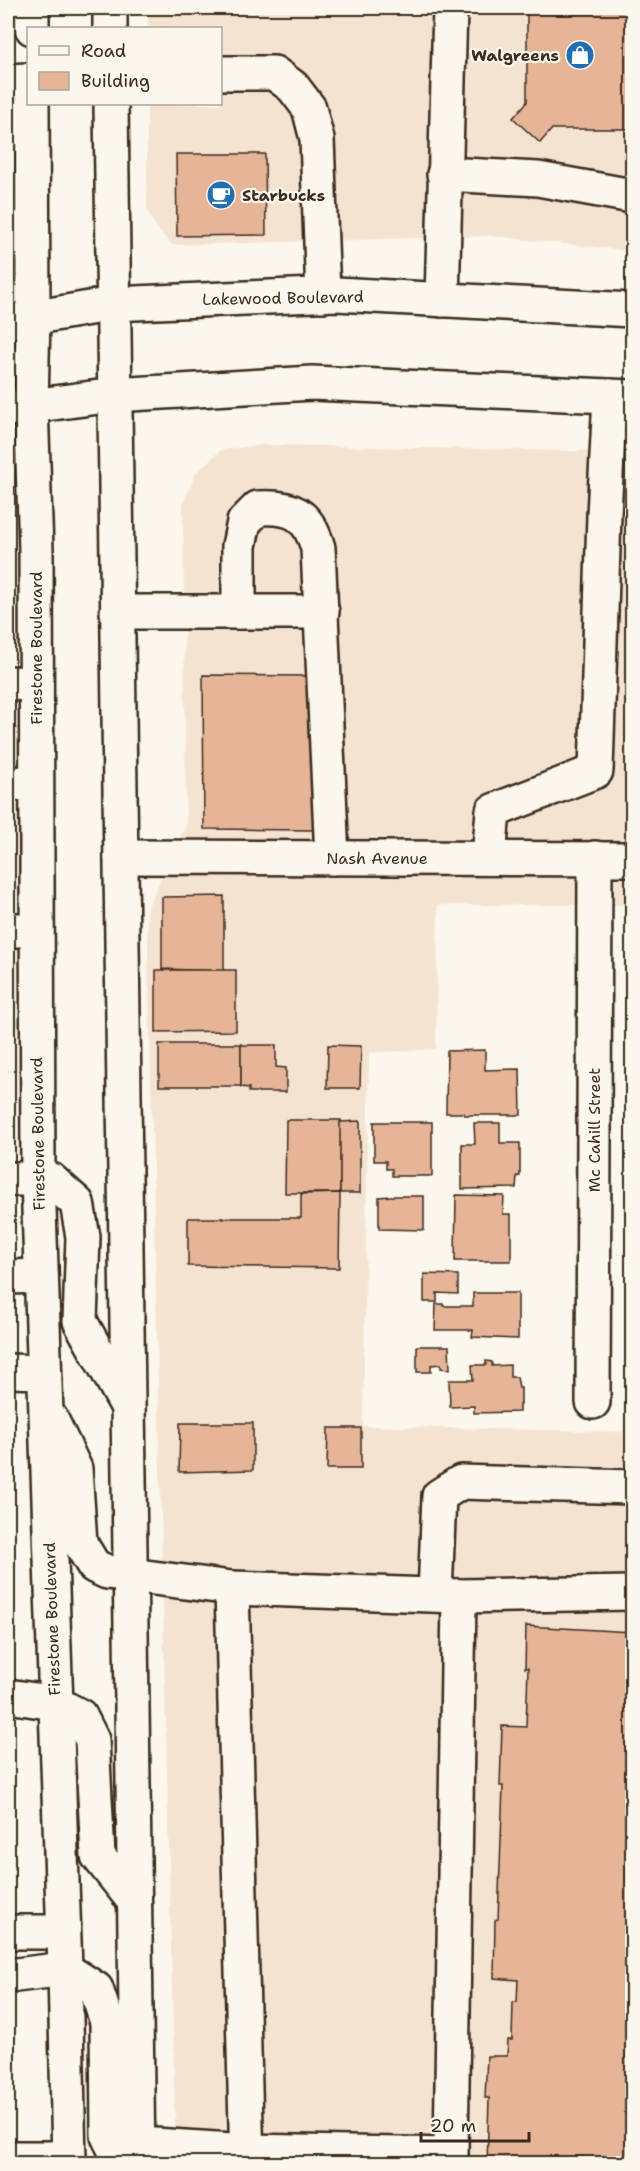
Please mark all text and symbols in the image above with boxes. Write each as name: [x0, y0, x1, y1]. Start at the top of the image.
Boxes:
legend: [27, 27, 222, 105]
text: Road: [81, 39, 126, 63]
shop icon: Walgreens: [564, 39, 596, 71]
place label: Walgreens: [471, 45, 559, 66]
text: Building: [81, 69, 150, 93]
cafe icon: Starbucks: [205, 179, 237, 211]
place label: Starbucks: [242, 185, 325, 206]
street label: Lakewood Boulevard: [202, 286, 364, 310]
street label: Firestone Boulevard: [26, 571, 47, 725]
street label: Nash Avenue: [326, 848, 428, 869]
street label: Firestone Boulevard: [26, 1057, 50, 1211]
street label: Mc Cahill Street: [584, 1068, 605, 1192]
street label: Firestone Boulevard: [39, 1542, 65, 1696]
scale bar: [421, 2105, 529, 2143]
text: 20 m: [430, 2114, 476, 2138]

